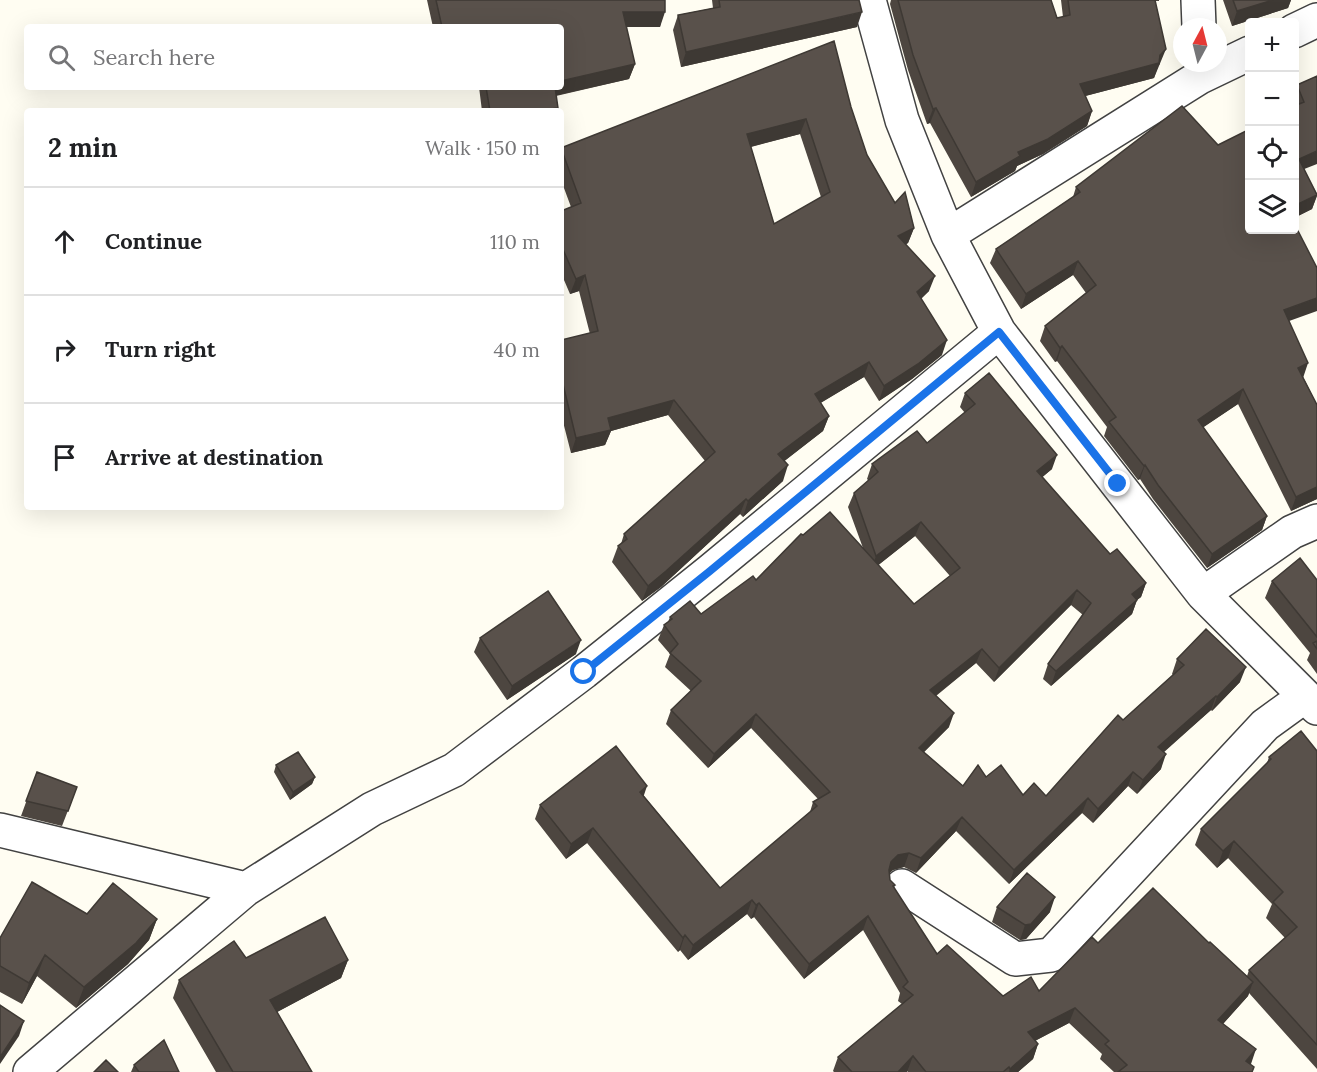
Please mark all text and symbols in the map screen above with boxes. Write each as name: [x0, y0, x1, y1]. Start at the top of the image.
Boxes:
north arrow: [1173, 18, 1227, 72]
map controls: [1245, 18, 1299, 234]
button: +: [1245, 18, 1299, 72]
search box: [24, 24, 564, 90]
icon: search: [45, 41, 78, 74]
text: Search here: [93, 43, 215, 71]
button: −: [1245, 72, 1299, 126]
button: locate: [1245, 126, 1299, 180]
text: 2 min: [48, 131, 118, 164]
text: Walk · 150 m: [425, 135, 540, 160]
button: layers: [1245, 180, 1299, 234]
icon: ahead: [48, 225, 81, 258]
text: Continue: [105, 227, 202, 255]
text: 110 m: [490, 229, 540, 254]
icon: right: [48, 333, 81, 366]
text: Turn right: [105, 335, 216, 363]
text: 40 m: [494, 337, 540, 362]
icon: arrive: [48, 441, 81, 474]
text: Arrive at destination: [105, 443, 323, 471]
route end: [1104, 470, 1130, 496]
route start: [570, 658, 596, 684]

